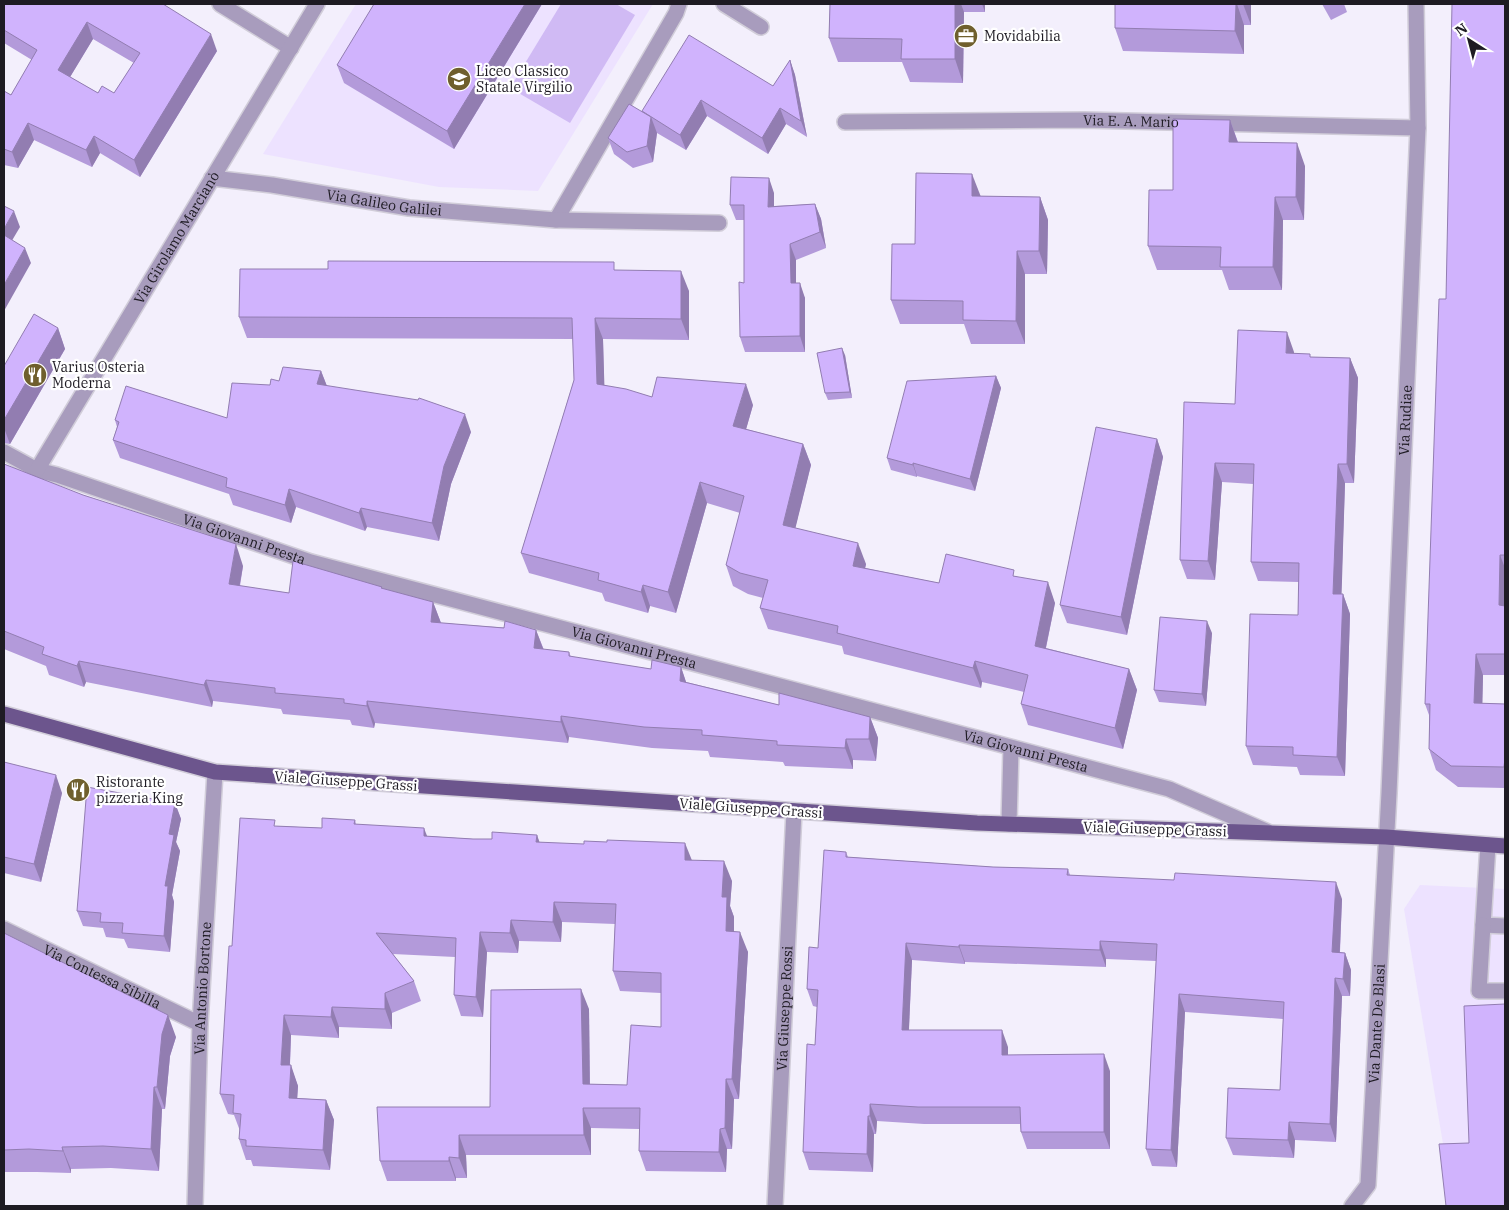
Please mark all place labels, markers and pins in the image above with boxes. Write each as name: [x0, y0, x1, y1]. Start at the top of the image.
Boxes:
office icon: Movidabilia: [953, 23, 979, 49]
place label: Movidabilia: [984, 27, 1061, 45]
place label: Liceo Classico Statale Virgilio: [476, 62, 572, 96]
school or university icon: Liceo Classico Statale Virgilio: [446, 66, 472, 92]
place label: Varius Osteria Moderna: [52, 358, 145, 392]
restaurant icon: Varius Osteria Moderna: [22, 362, 48, 388]
place label: Ristorante pizzeria King: [96, 773, 183, 807]
restaurant icon: Ristorante pizzeria King: [65, 777, 91, 803]

